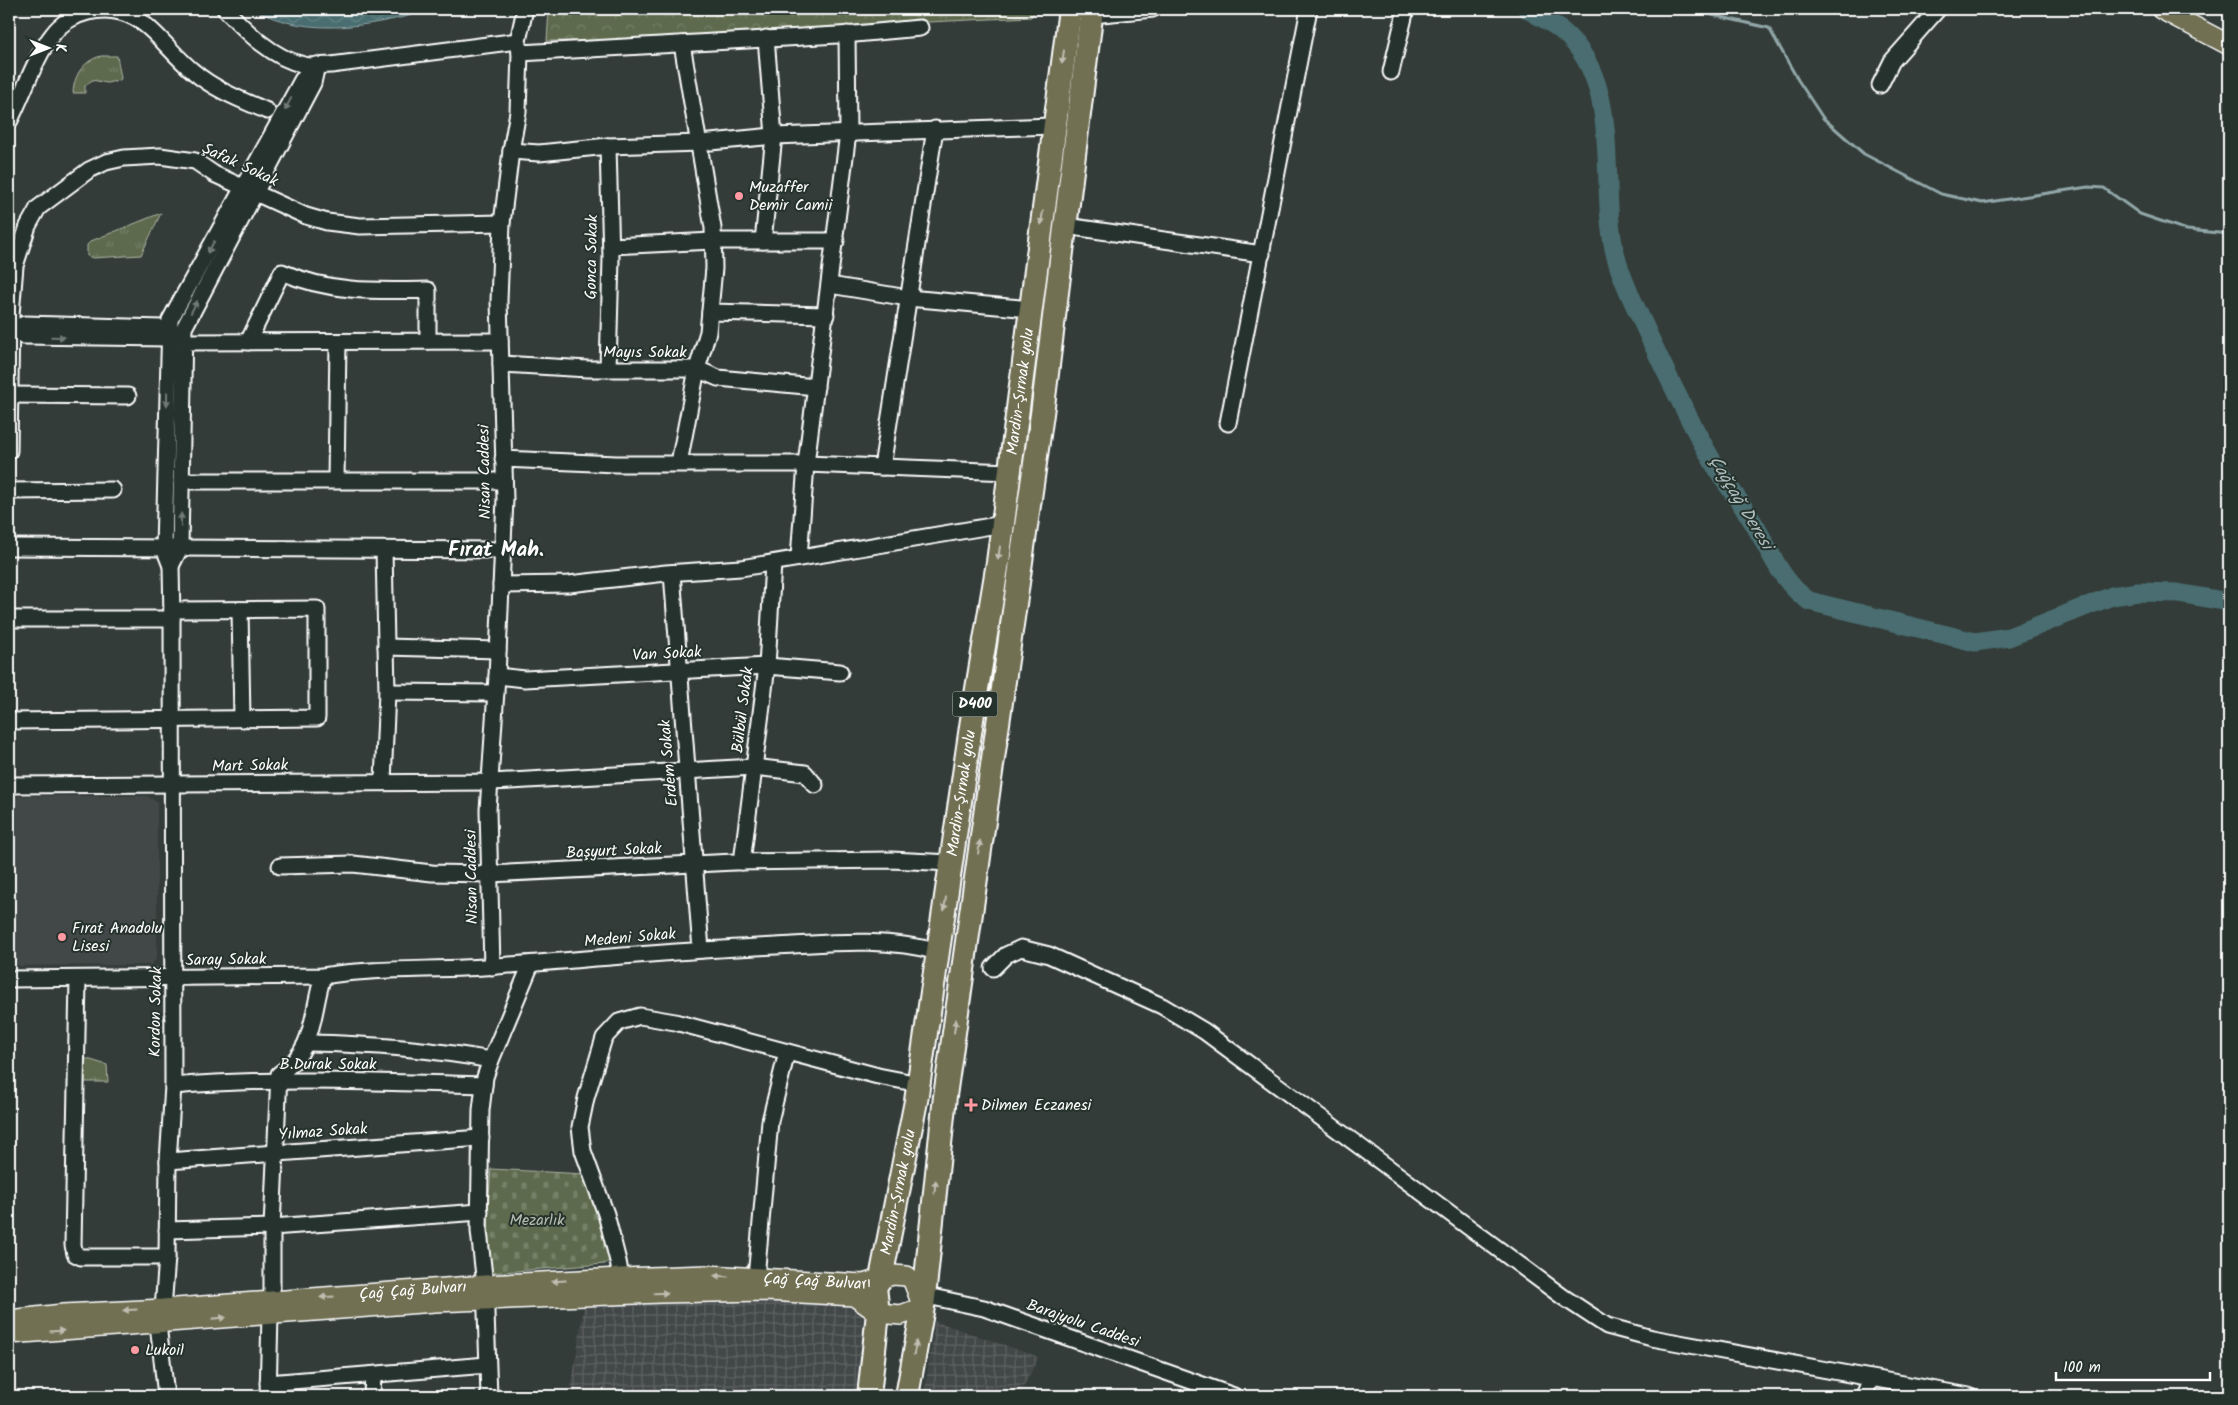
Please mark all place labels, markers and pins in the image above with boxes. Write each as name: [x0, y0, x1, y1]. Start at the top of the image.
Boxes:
place label: Muzaffer Demir Camii: [749, 175, 833, 218]
marker: Muzaffer Demir Camii: [733, 190, 745, 202]
place label: Fırat Anadolu Lisesi: [72, 916, 163, 959]
marker: Fırat Anadolu Lisesi: [56, 931, 68, 943]
place label: Dilmen Eczanesi: [981, 1093, 1092, 1118]
marker: Dilmen Eczanesi: [965, 1099, 977, 1111]
place label: Lukoil: [145, 1338, 184, 1363]
marker: Lukoil: [129, 1344, 141, 1356]

